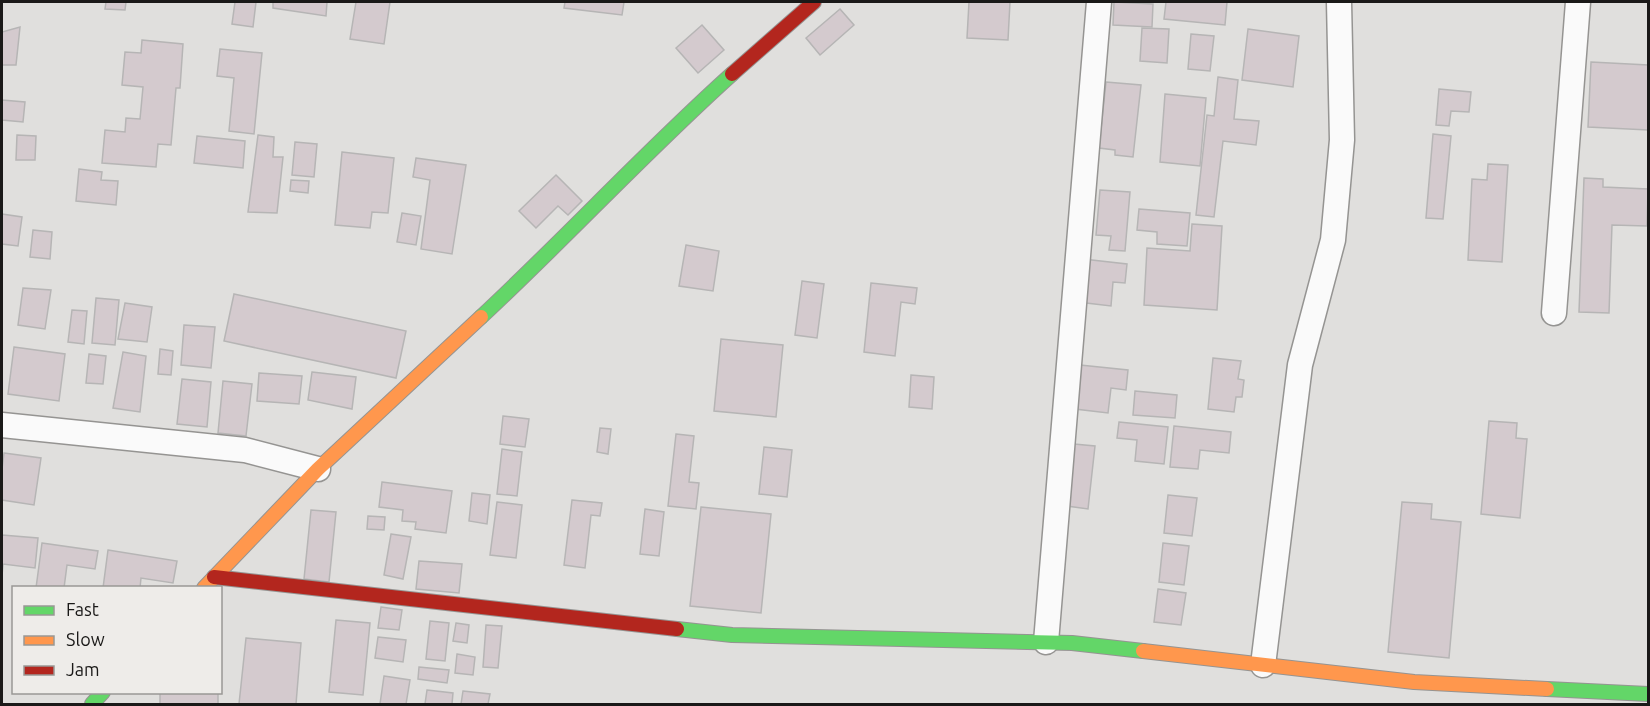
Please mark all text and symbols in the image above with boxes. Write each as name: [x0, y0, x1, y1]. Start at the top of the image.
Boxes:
legend: [12, 586, 222, 694]
text: Fast: [66, 599, 99, 619]
text: Slow: [66, 629, 105, 649]
text: Jam: [66, 659, 100, 679]

